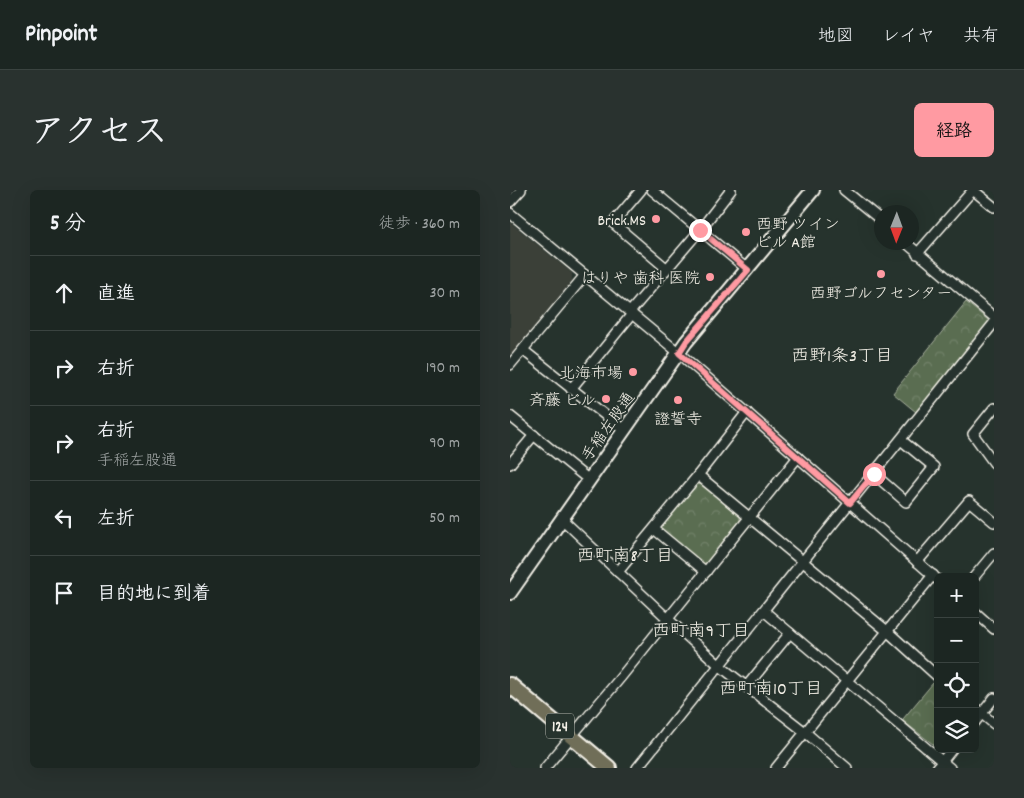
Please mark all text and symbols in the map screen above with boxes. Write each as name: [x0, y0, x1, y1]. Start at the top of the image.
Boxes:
text: Pinpoint: [25, 18, 97, 52]
text: 地図: [818, 25, 854, 50]
text: レイヤ: [882, 25, 935, 50]
text: 共有: [963, 25, 999, 50]
button: 経路: [914, 103, 994, 157]
text: アクセス: [30, 110, 168, 160]
north arrow: [874, 205, 919, 250]
text: 5 分: [50, 210, 86, 240]
place label: Brick.MS: [597, 210, 646, 233]
text: 徒歩 · 360 m: [379, 213, 460, 236]
marker: Brick.MS: [650, 213, 662, 225]
place label: 西野 ツイン ビル A館: [756, 214, 840, 255]
route end: [689, 219, 712, 242]
marker: 西野 ツイン ビル A館: [740, 226, 752, 238]
place label: はりや 歯科 医院: [581, 268, 700, 291]
marker: 西野ゴルフセンター: [875, 268, 887, 280]
marker: はりや 歯科 医院: [704, 271, 716, 283]
icon: ahead: [50, 279, 78, 307]
text: 直進: [97, 282, 135, 309]
text: 30 m: [430, 282, 460, 305]
place label: 西野ゴルフセンター: [810, 283, 952, 306]
district label: 西野1条3丁目: [791, 345, 893, 370]
icon: right: [50, 354, 78, 382]
text: 右折: [97, 357, 135, 384]
text: 190 m: [426, 357, 460, 380]
place label: 北海市場: [559, 363, 623, 386]
marker: 北海市場: [627, 366, 639, 378]
street label: 手稲左股通: [577, 388, 641, 467]
place label: 斉藤 ビル: [529, 390, 596, 413]
marker: 斉藤 ビル: [600, 393, 612, 405]
marker: 證誓寺: [672, 394, 684, 406]
place label: 證誓寺: [654, 409, 702, 432]
text: 右折: [97, 419, 135, 446]
icon: right: [50, 429, 78, 457]
text: 90 m: [429, 432, 460, 455]
text: 手稲左股通: [97, 450, 177, 473]
route start: [863, 463, 886, 486]
icon: left: [50, 504, 78, 532]
text: 左折: [97, 507, 135, 534]
text: 50 m: [429, 507, 460, 530]
district label: 西町南8丁目: [576, 545, 674, 570]
map controls: [934, 573, 979, 753]
button: +: [934, 573, 979, 618]
icon: arrive: [50, 579, 78, 607]
text: 目的地に到着: [97, 582, 211, 609]
button: −: [934, 618, 979, 663]
district label: 西町南9丁目: [652, 620, 750, 645]
button: locate: [934, 663, 979, 708]
district label: 西町南10丁目: [719, 678, 823, 703]
button: layers: [934, 708, 979, 753]
road number: 124: [546, 714, 574, 738]

